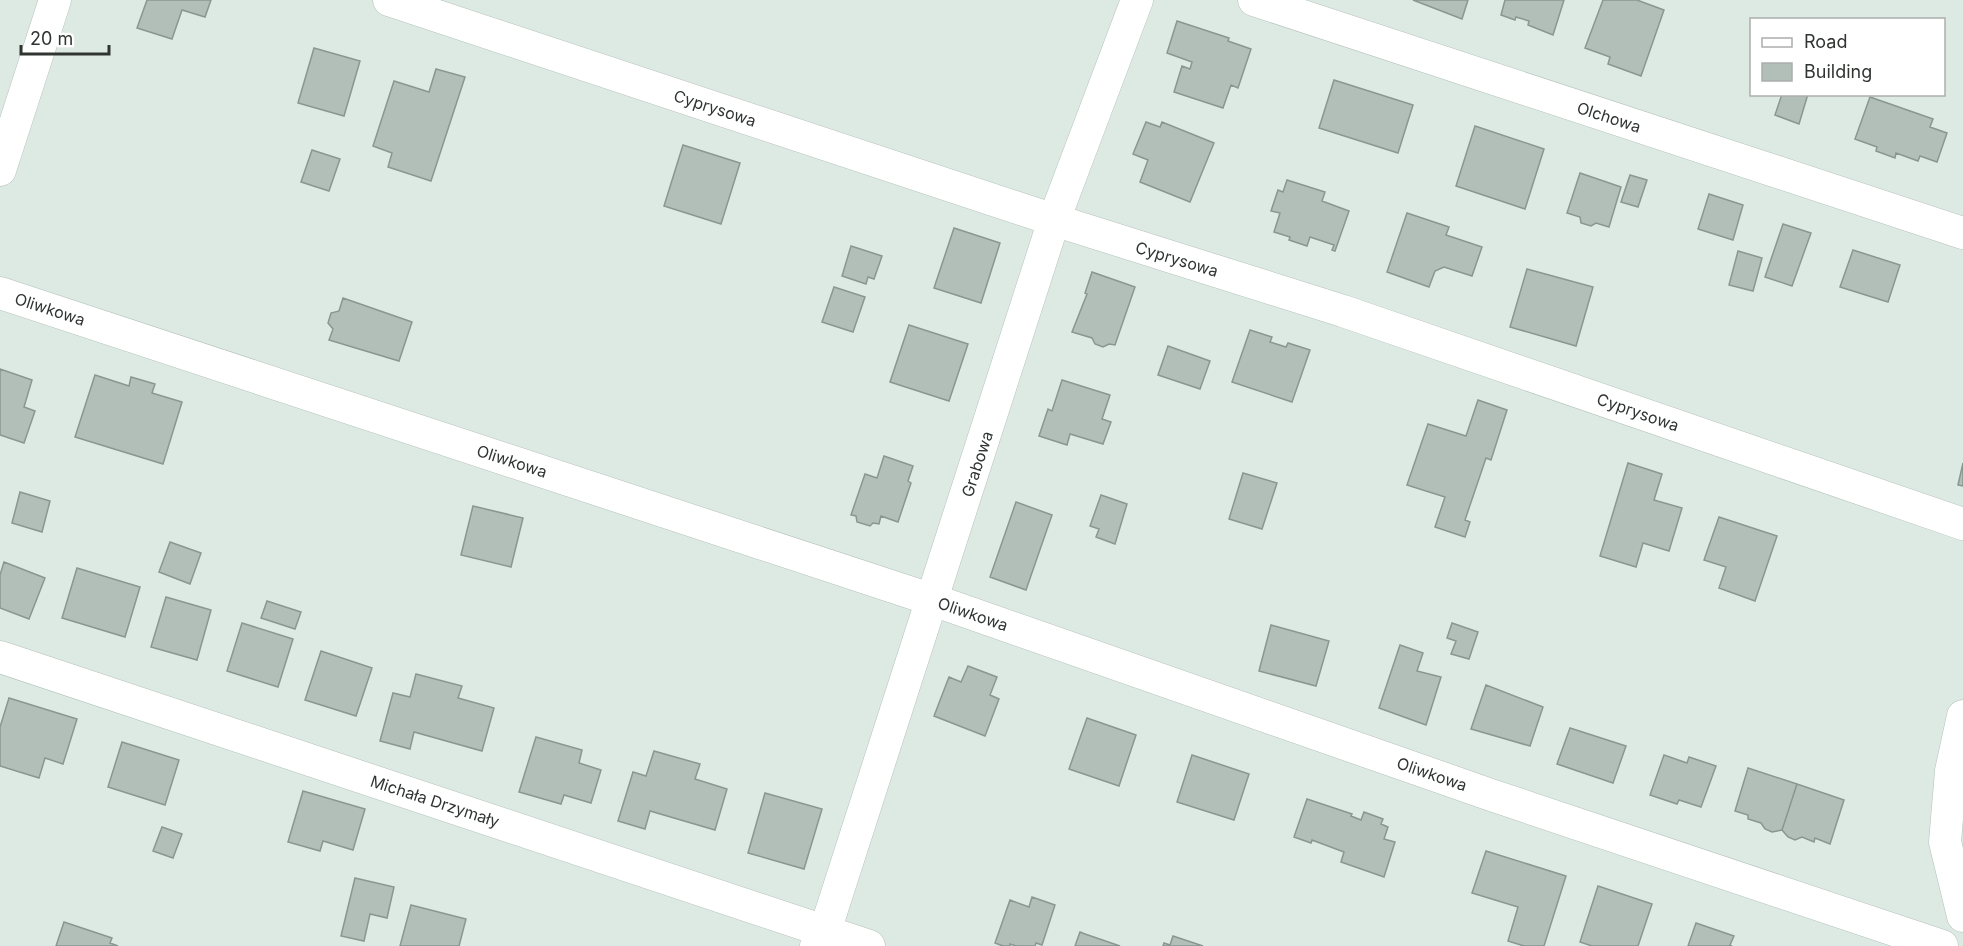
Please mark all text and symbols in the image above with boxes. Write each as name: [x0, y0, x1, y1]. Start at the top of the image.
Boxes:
scale bar: [21, 18, 110, 56]
legend: [1750, 18, 1945, 96]
text: 20 m: [30, 28, 73, 49]
text: Road: [1804, 31, 1847, 52]
text: Building: [1804, 61, 1872, 82]
street label: Cyprysowa: [671, 85, 759, 131]
street label: Olchowa: [1574, 97, 1644, 137]
street label: Cyprysowa: [1133, 237, 1221, 281]
street label: Oliwkowa: [12, 288, 88, 330]
street label: Cyprysowa: [1594, 389, 1682, 435]
street label: Grabowa: [957, 429, 997, 499]
street label: Oliwkowa: [474, 440, 550, 482]
street label: Oliwkowa: [935, 593, 1011, 635]
street label: Oliwkowa: [1394, 753, 1470, 795]
street label: Michała Drzymały: [368, 771, 502, 831]

